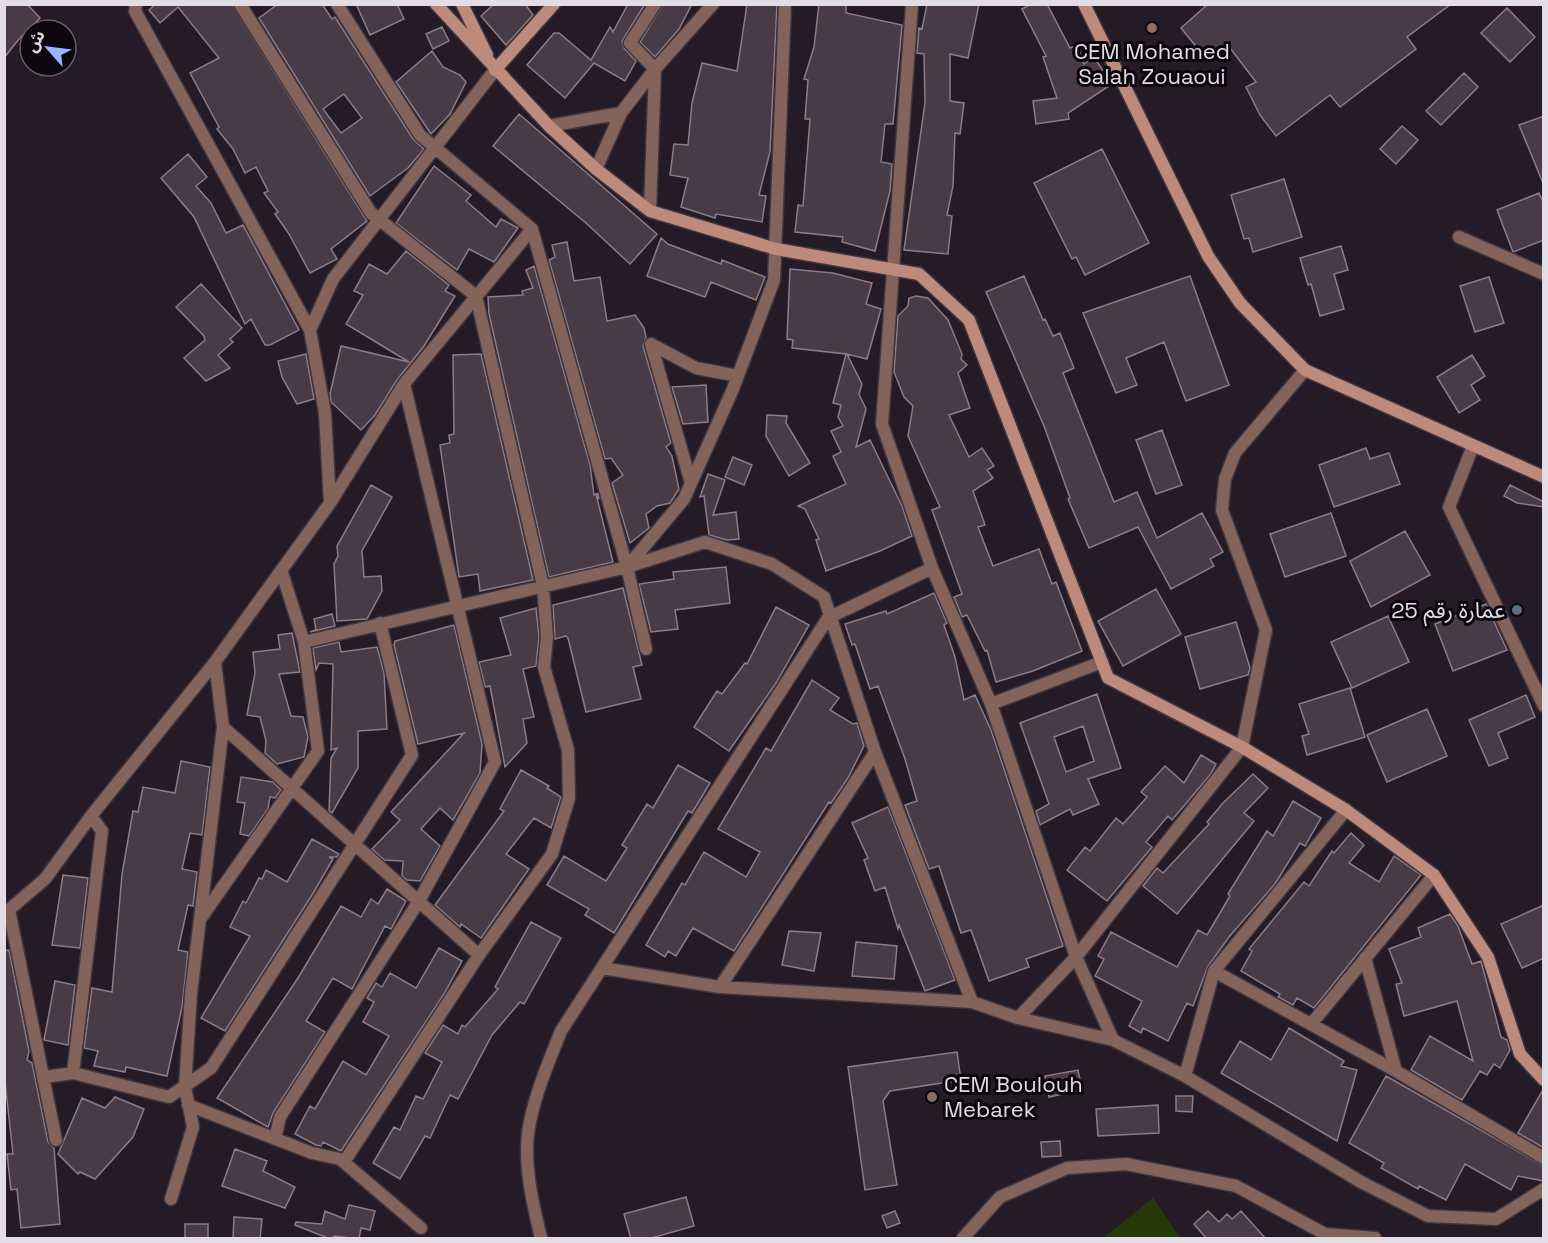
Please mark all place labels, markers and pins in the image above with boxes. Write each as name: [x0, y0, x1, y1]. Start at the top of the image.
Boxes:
marker: CEM Mohamed Salah Zouaoui: [1145, 21, 1159, 35]
place label: CEM Mohamed Salah Zouaoui: [1074, 37, 1230, 90]
place label: عمارة رقم 25: [1391, 596, 1505, 627]
marker: عمارة رقم 25: [1510, 603, 1524, 617]
place label: CEM Boulouh Mebarek: [944, 1070, 1083, 1123]
marker: CEM Boulouh Mebarek: [925, 1090, 939, 1104]

